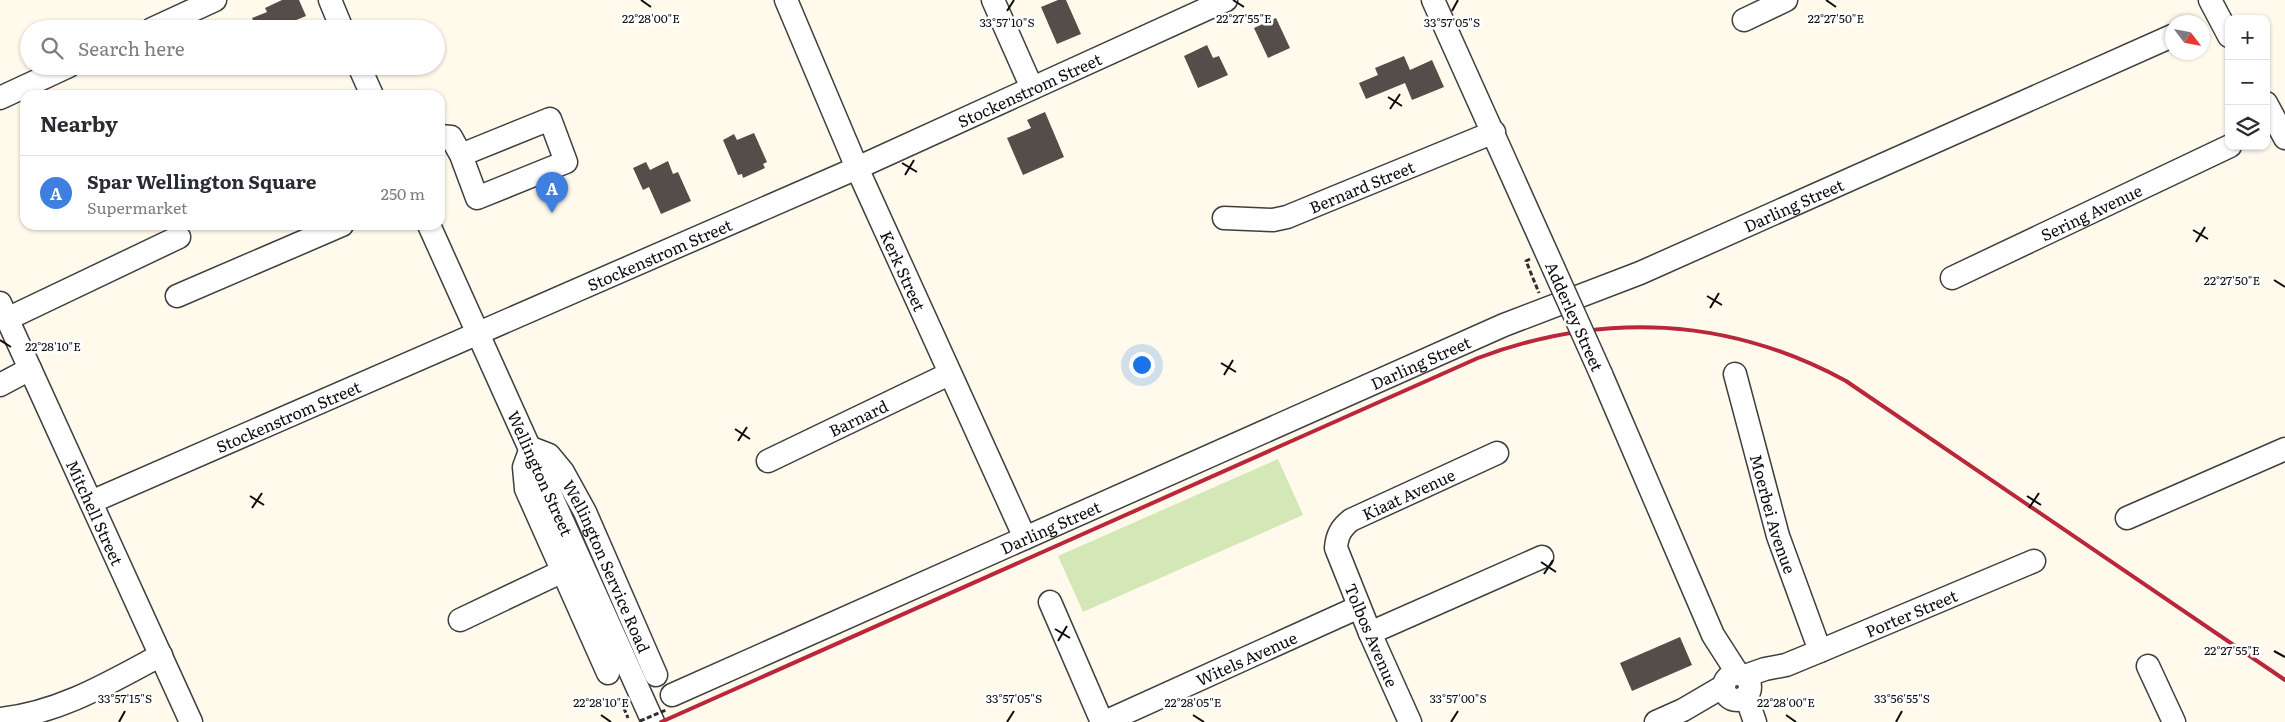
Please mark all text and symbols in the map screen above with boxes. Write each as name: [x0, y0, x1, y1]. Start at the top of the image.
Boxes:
text: 22°28'00"E: [622, 9, 680, 27]
text: 22°27'55"E: [1216, 9, 1272, 27]
text: 22°27'50"E: [1808, 9, 1864, 27]
text: 33°57'10"S: [979, 13, 1035, 31]
text: 33°57'05"S: [1424, 13, 1480, 31]
north arrow: [2165, 15, 2210, 60]
map controls: [2225, 15, 2270, 150]
button: +: [2225, 15, 2270, 60]
search box: [20, 20, 445, 75]
icon: search: [38, 34, 66, 62]
text: Search here: [78, 34, 185, 62]
street label: Stockenstrom Street: [954, 46, 1106, 133]
button: −: [2225, 60, 2270, 105]
button: layers: [2225, 105, 2270, 150]
text: Nearby: [40, 107, 118, 138]
street label: Bernard Street: [1305, 154, 1418, 219]
text: Spar Wellington Square: [87, 167, 317, 195]
pin: A: [536, 172, 568, 213]
street label: Darling Street: [1739, 172, 1848, 237]
street label: Sering Avenue: [2036, 178, 2146, 246]
text: A: [50, 181, 62, 205]
text: 250 m: [381, 181, 425, 205]
text: Supermarket: [87, 195, 187, 219]
street label: Stockenstrom Street: [583, 212, 736, 296]
street label: Kerk Street: [875, 226, 932, 315]
street label: Adderley Street: [1540, 257, 1610, 375]
text: 22°27'50"E: [2204, 271, 2261, 289]
street label: Darling Street: [1366, 329, 1475, 395]
text: 22°28'10"E: [25, 337, 81, 355]
your location: [1129, 352, 1155, 378]
street label: Stockenstrom Street: [212, 374, 365, 458]
street label: Barnard: [825, 393, 892, 442]
street label: Wellington Street: [502, 407, 580, 540]
street label: Moerbei Avenue: [1745, 451, 1803, 577]
street label: Mitchell Street: [61, 456, 130, 569]
street label: Kiaat Avenue: [1358, 462, 1459, 526]
street label: Wellington Service Road: [557, 475, 657, 656]
street label: Darling Street: [996, 494, 1105, 560]
street label: Tolbos Avenue: [1339, 579, 1405, 691]
street label: Porter Street: [1861, 583, 1961, 643]
street label: Witels Avenue: [1192, 625, 1301, 691]
text: 22°27'55"E: [2204, 641, 2260, 659]
text: 33°57'15"S: [98, 689, 152, 707]
text: 33°57'05"S: [986, 689, 1042, 707]
text: 33°57'00"S: [1429, 689, 1487, 707]
text: 33°56'55"S: [1874, 689, 1930, 707]
text: 22°28'10"E: [573, 693, 629, 711]
text: 22°28'05"E: [1165, 693, 1222, 711]
text: 22°28'00"E: [1757, 693, 1815, 711]

